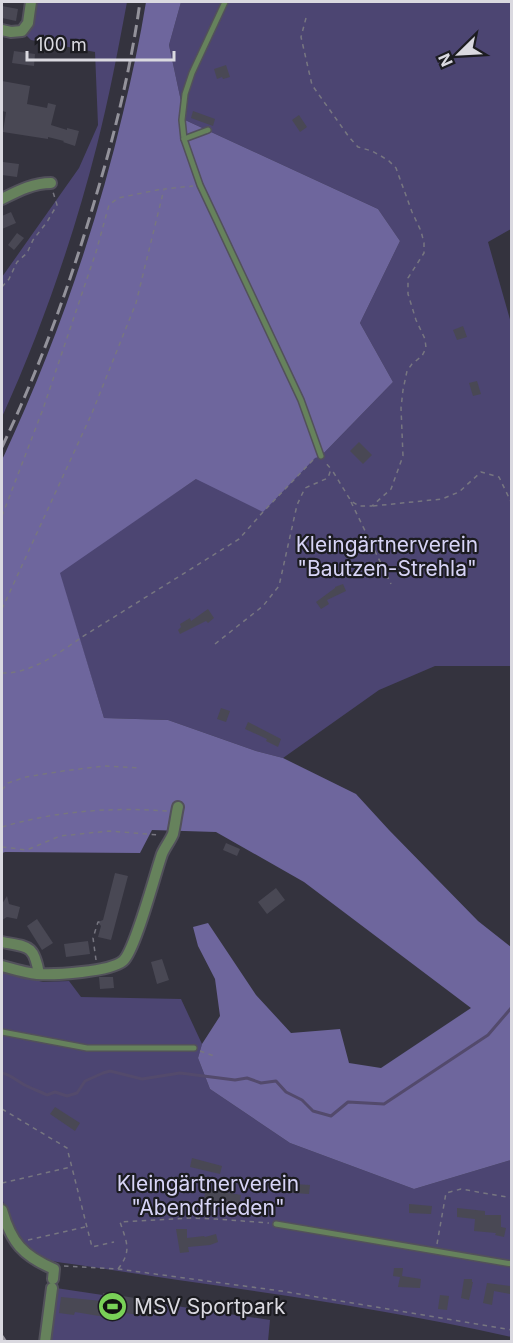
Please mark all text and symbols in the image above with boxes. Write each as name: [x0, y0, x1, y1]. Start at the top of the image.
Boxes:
scale bar: [27, 24, 174, 62]
north arrow: [429, 24, 489, 84]
text: 100 m: [36, 34, 87, 55]
text: N: [434, 50, 457, 70]
park label: Kleingärtnerverein "Bautzen-Strehla": [296, 532, 478, 581]
park label: Kleingärtnerverein "Abendfrieden": [117, 1171, 299, 1220]
sports icon: MSV Sportpark: [97, 1290, 129, 1322]
place label: MSV Sportpark: [134, 1294, 286, 1319]

